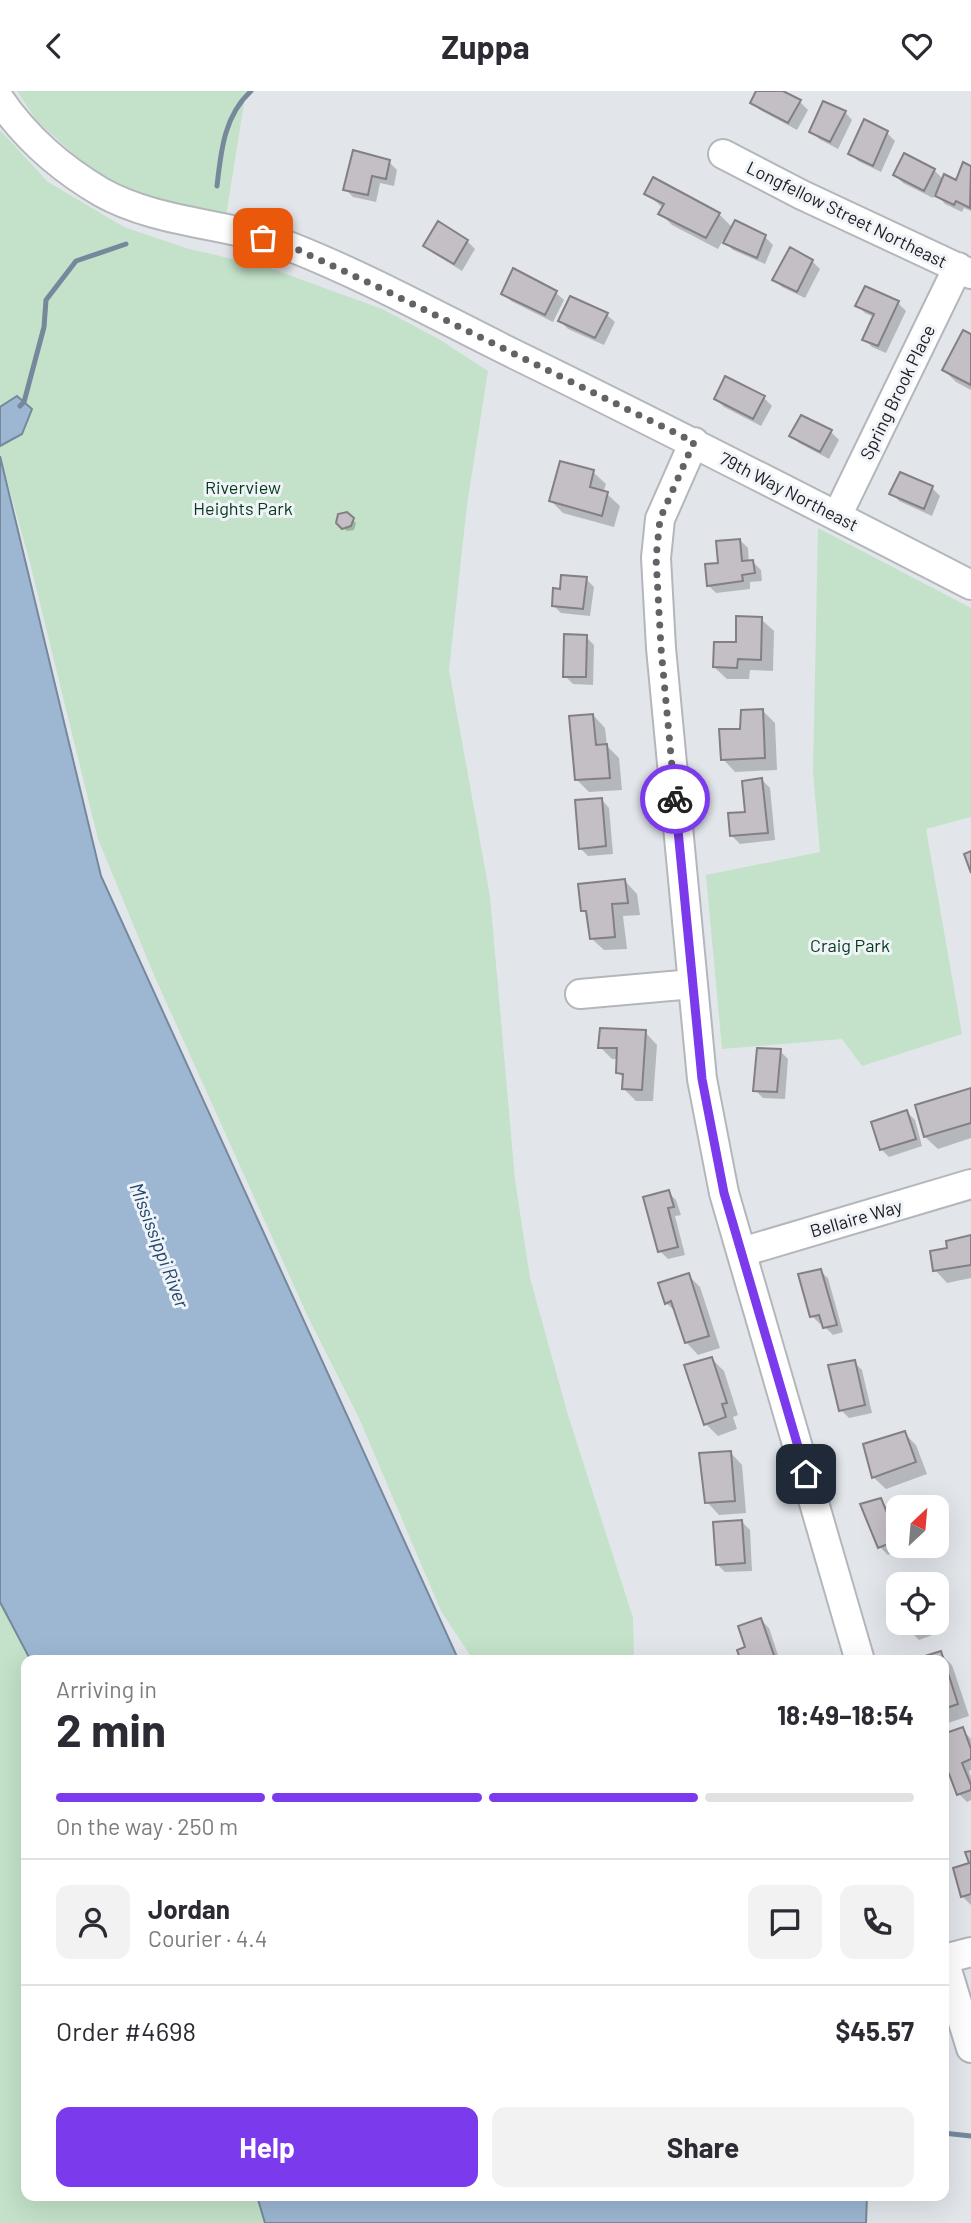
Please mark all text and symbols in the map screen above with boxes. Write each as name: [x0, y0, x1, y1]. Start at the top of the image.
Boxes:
icon: back: [35, 27, 73, 65]
text: Zuppa: [441, 27, 530, 65]
icon: heart: [898, 27, 936, 65]
street label: Longfellow Street Northeast: [743, 156, 951, 272]
pin: [233, 208, 293, 268]
icon: bag: [244, 219, 282, 257]
street label: Spring Brook Place: [855, 321, 939, 463]
street label: 79th Way Northeast: [716, 447, 862, 535]
park label: Riverview Heights Park: [193, 476, 293, 519]
courier: [640, 764, 710, 834]
icon: bike: [656, 780, 694, 818]
park label: Craig Park: [810, 934, 890, 956]
water label: Mississippi River: [126, 1179, 195, 1312]
street label: Bellaire Way: [807, 1194, 905, 1242]
pin: [776, 1444, 836, 1504]
icon: home: [787, 1455, 825, 1493]
north arrow: [886, 1495, 948, 1557]
map controls: [886, 1495, 949, 1635]
button: locate: [886, 1572, 949, 1635]
text: Arriving in: [56, 1675, 157, 1703]
text: 18:49–18:54: [777, 1699, 914, 1730]
text: 2 min: [56, 1701, 166, 1756]
text: On the way · 250 m: [56, 1812, 238, 1840]
button: person: [56, 1885, 130, 1959]
button: chat: [748, 1885, 822, 1959]
button: phone: [840, 1885, 914, 1959]
text: Jordan: [148, 1893, 230, 1924]
text: Courier · 4.4: [148, 1924, 267, 1952]
text: Order #4698: [56, 2015, 196, 2046]
text: $45.57: [835, 2015, 914, 2046]
button: Help: [56, 2107, 478, 2187]
button: Share: [492, 2107, 914, 2187]

